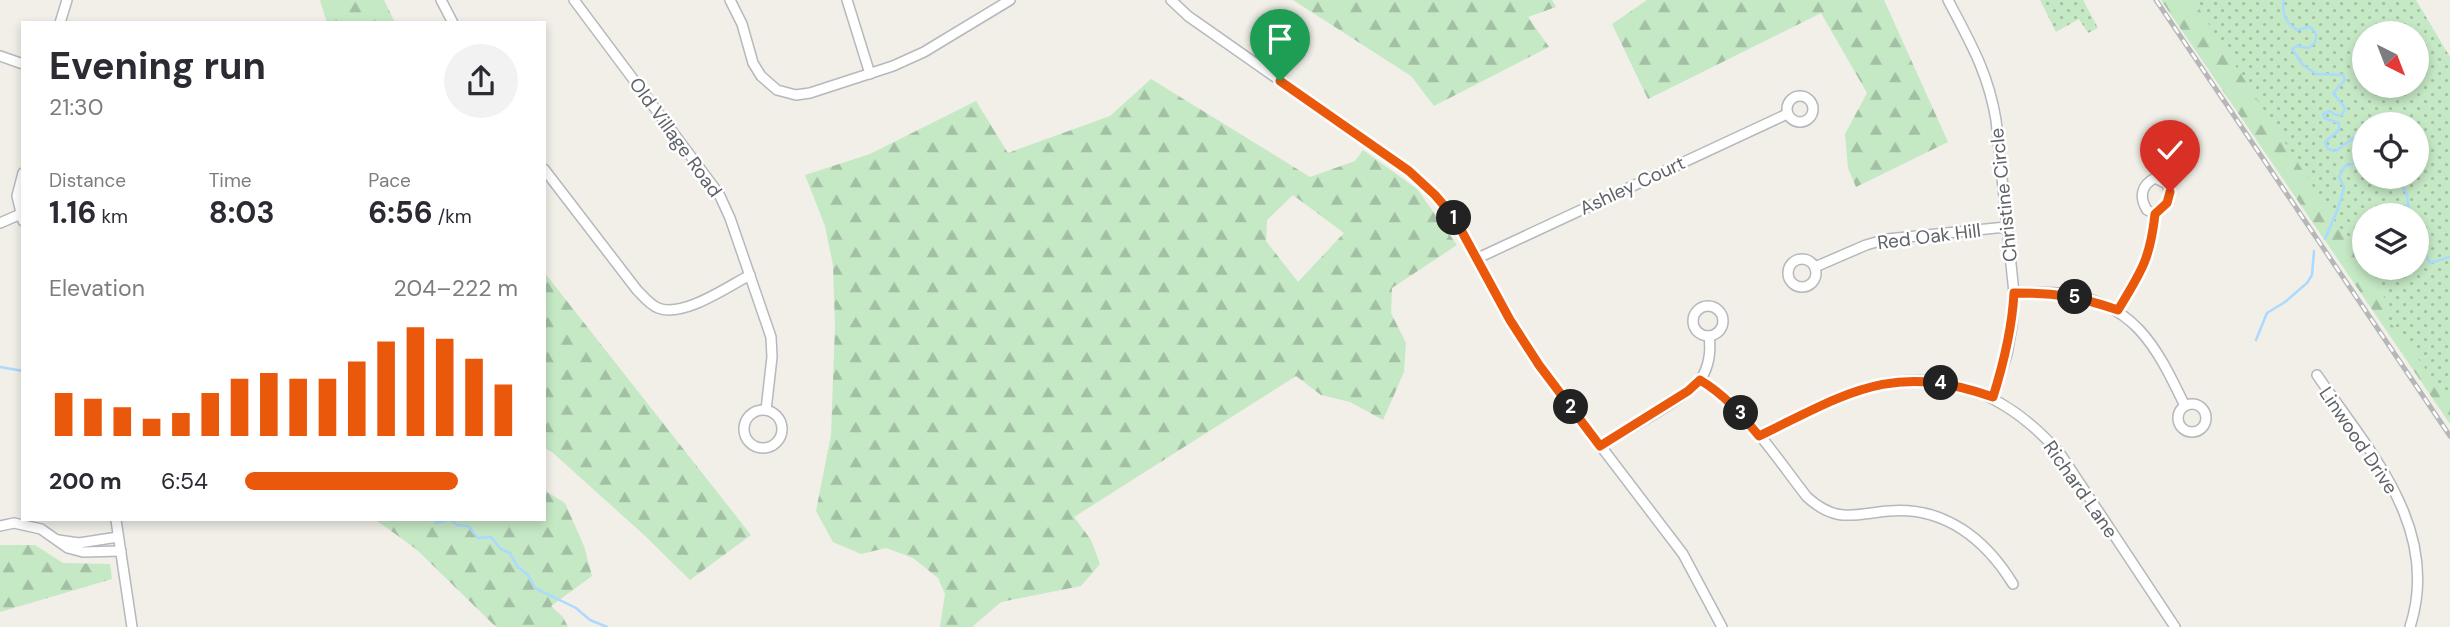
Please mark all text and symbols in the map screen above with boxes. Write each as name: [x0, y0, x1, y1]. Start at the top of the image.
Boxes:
pin: [1250, 9, 1310, 81]
icon: arrive: [1261, 20, 1299, 58]
north arrow: [2352, 21, 2429, 98]
map controls: [2352, 21, 2429, 280]
text: Evening run: [49, 41, 266, 91]
button: share: [444, 44, 518, 118]
street label: Old Village Road: [624, 72, 728, 202]
text: 21:30: [49, 92, 103, 122]
button: locate: [2352, 112, 2429, 189]
pin: [2140, 120, 2200, 192]
street label: Christine Circle: [1984, 127, 2023, 263]
icon: check: [2151, 131, 2189, 169]
street label: Ashley Court: [1575, 150, 1689, 221]
text: Distance: [49, 168, 126, 193]
text: Time: [209, 168, 252, 193]
text: Pace: [368, 168, 411, 193]
text: 1.16: [49, 193, 96, 232]
text: 8:03: [209, 193, 274, 232]
text: 6:56: [368, 193, 433, 232]
pin: 1: [1436, 200, 1472, 235]
button: layers: [2352, 203, 2429, 280]
text: km: [96, 204, 128, 229]
text: /km: [433, 204, 472, 229]
text: 1: [1450, 205, 1457, 230]
street label: Red Oak Hill: [1876, 218, 1982, 255]
text: Elevation: [49, 273, 145, 303]
text: 204–222 m: [394, 273, 518, 303]
pin: 5: [2058, 280, 2092, 314]
text: 5: [2069, 284, 2080, 309]
pin: 4: [1924, 366, 1958, 400]
text: 4: [1934, 370, 1947, 395]
street label: Linwood Drive: [2314, 382, 2404, 499]
pin: 2: [1554, 390, 1588, 424]
text: 2: [1565, 394, 1576, 419]
pin: 3: [1724, 396, 1758, 430]
text: 3: [1735, 400, 1746, 425]
street label: Richard Lane: [2038, 436, 2123, 543]
text: 200 m: [49, 466, 122, 496]
text: 6:54: [161, 466, 208, 496]

